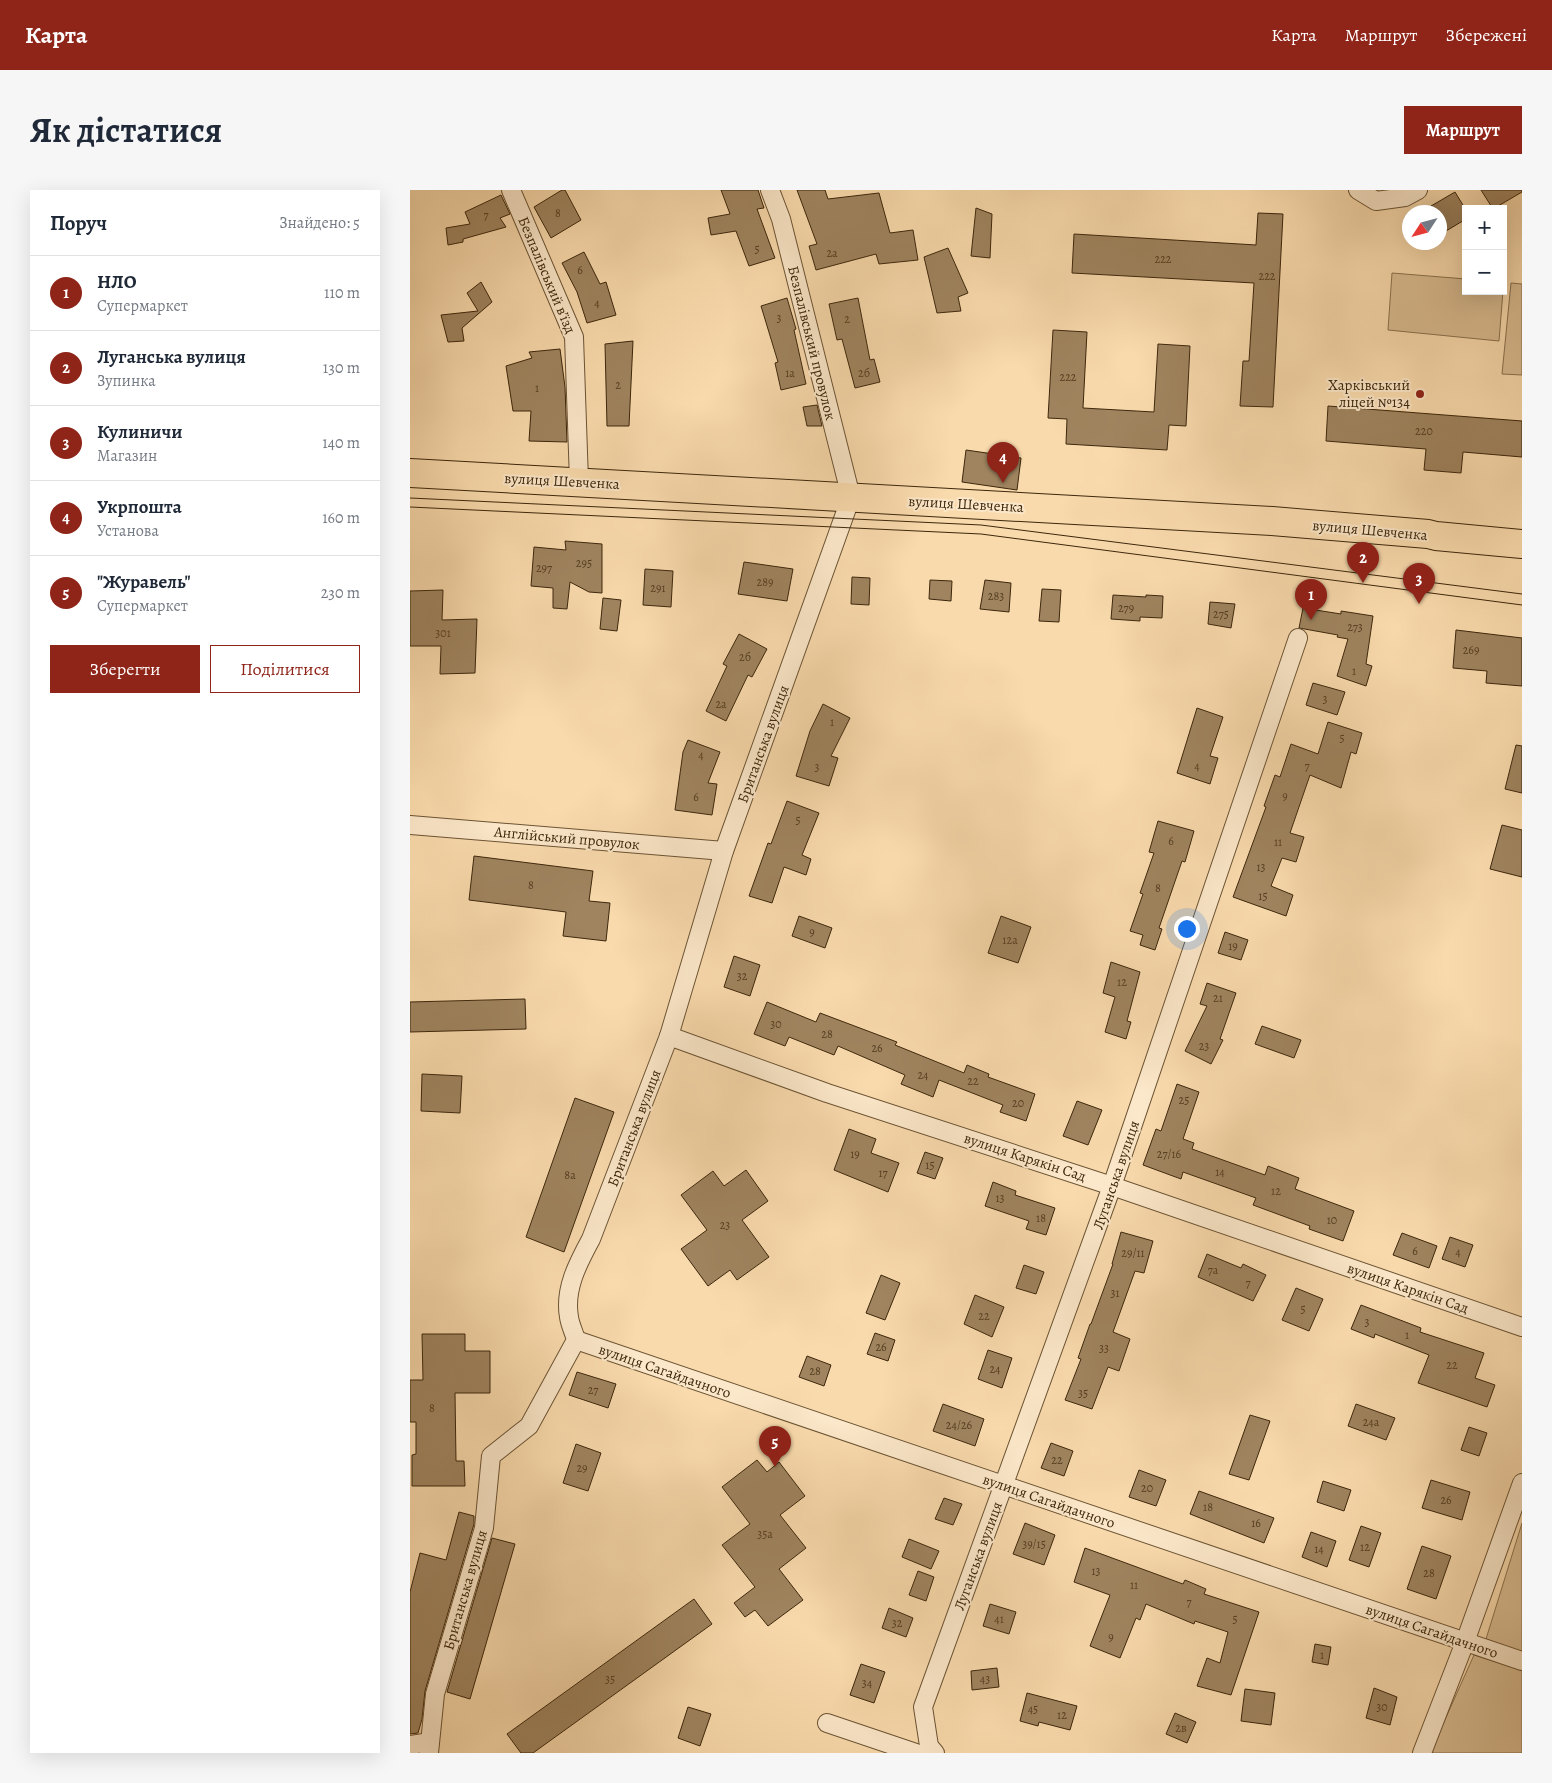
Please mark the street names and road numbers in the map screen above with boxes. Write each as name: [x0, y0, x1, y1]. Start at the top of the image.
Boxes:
street label: Безпалівський в’їзд: [513, 213, 581, 337]
street label: Безпалівський провулок: [783, 264, 841, 423]
street label: вулиця Шевченка: [504, 468, 620, 494]
street label: вулиця Шевченка: [908, 491, 1024, 517]
street label: вулиця Шевченка: [1312, 515, 1428, 545]
street label: Британська вулиця: [732, 682, 794, 806]
street label: Англійський провулок: [492, 822, 641, 854]
street label: Британська вулиця: [602, 1066, 666, 1190]
street label: Луганська вулиця: [1088, 1118, 1144, 1232]
street label: вулиця Карякін Сад: [961, 1128, 1089, 1186]
street label: вулиця Карякін Сад: [1345, 1258, 1471, 1318]
street label: вулиця Сагайдачного: [596, 1339, 734, 1403]
street label: вулиця Сагайдачного: [980, 1469, 1118, 1533]
street label: Луганська вулиця: [949, 1499, 1007, 1613]
street label: Британська вулиця: [438, 1528, 492, 1652]
street label: вулиця Сагайдачного: [1363, 1599, 1501, 1663]

